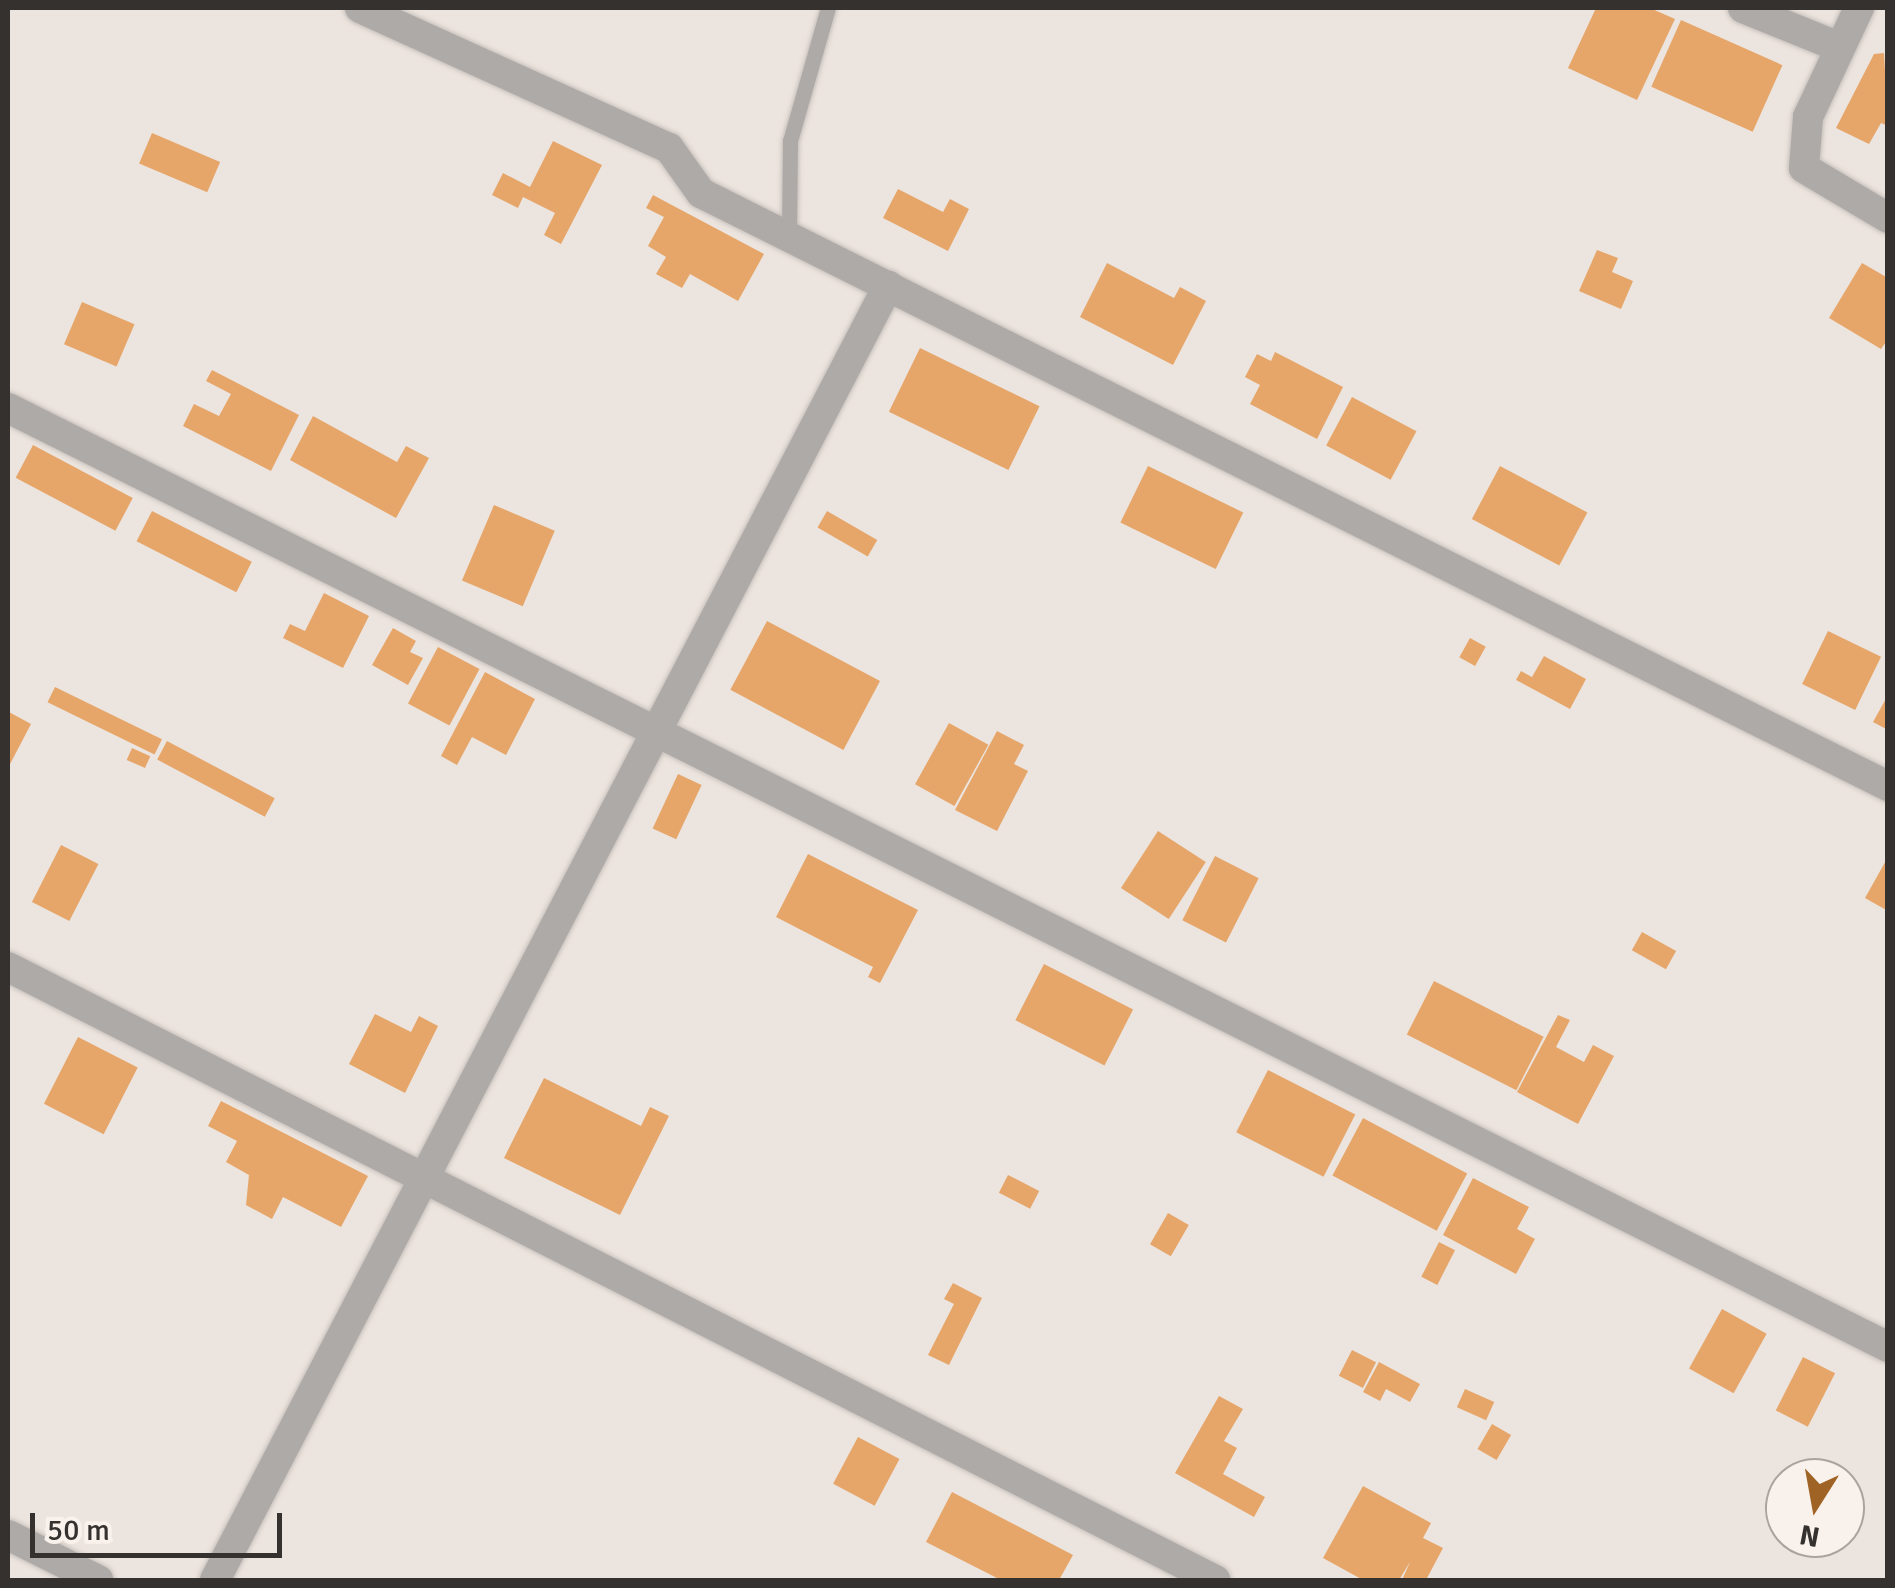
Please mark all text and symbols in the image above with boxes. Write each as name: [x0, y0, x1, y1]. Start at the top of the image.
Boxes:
north arrow: [1765, 1458, 1865, 1558]
scale bar: [35, 1493, 288, 1555]
text: 50 m: [47, 1512, 110, 1549]
text: N: [1797, 1517, 1822, 1554]

